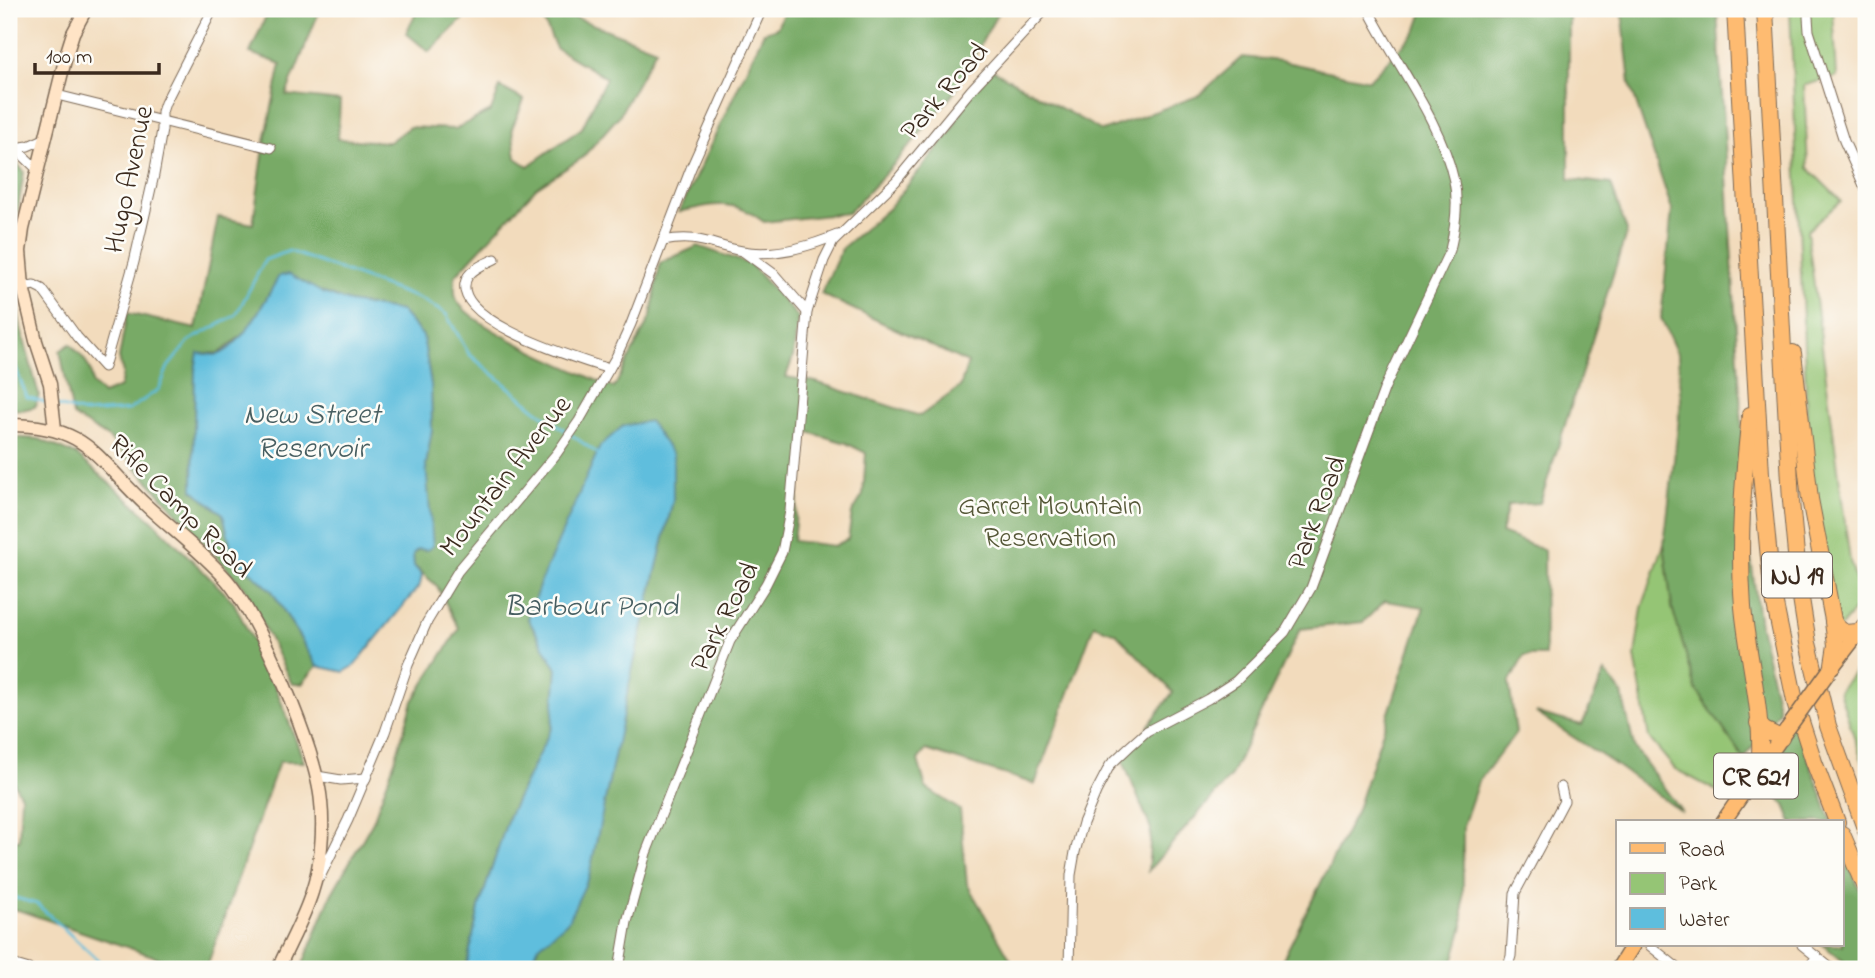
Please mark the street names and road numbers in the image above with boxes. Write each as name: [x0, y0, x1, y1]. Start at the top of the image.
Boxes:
street label: Park Road: [891, 34, 1000, 150]
street label: Hugo Avenue: [95, 102, 166, 257]
street label: Mountain Avenue: [430, 387, 583, 567]
street label: Rifle Camp Road: [98, 426, 261, 589]
street label: Park Road: [1278, 450, 1359, 576]
road number: NJ 19: [1762, 552, 1832, 597]
street label: Park Road: [681, 555, 771, 680]
road number: CR 621: [1714, 754, 1798, 798]

